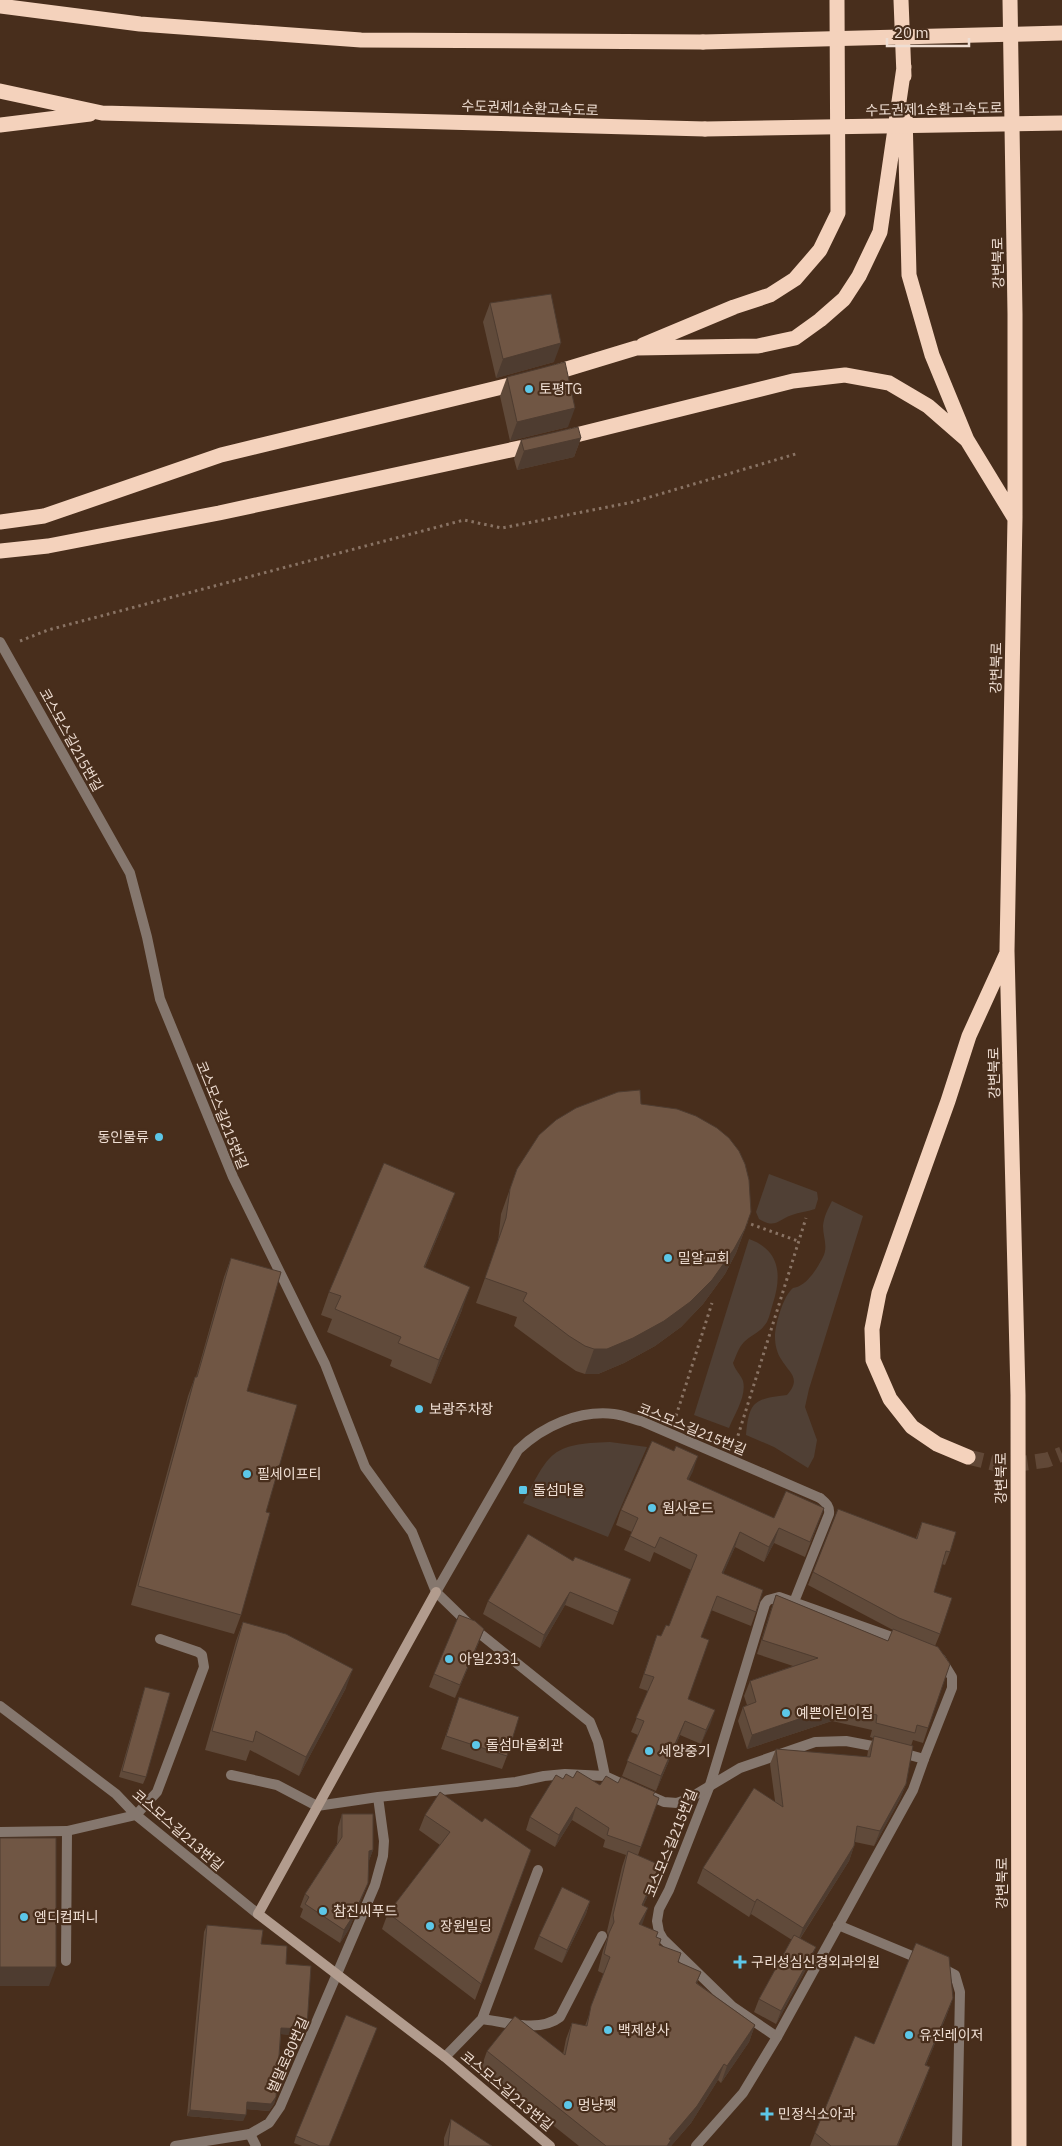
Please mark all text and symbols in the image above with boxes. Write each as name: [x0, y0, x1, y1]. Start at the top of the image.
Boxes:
scale bar: [887, 15, 970, 47]
text: 20 m: [894, 23, 929, 42]
street label: 수도권제1순환고속도로: [461, 97, 599, 119]
street label: 수도권제1순환고속도로: [865, 99, 1003, 119]
street label: 강변북로: [989, 237, 1007, 289]
place label: 토평TG: [539, 380, 582, 398]
marker: 토평TG: [523, 383, 535, 395]
street label: 강변북로: [987, 642, 1005, 694]
street label: 코스모스길215번길: [35, 685, 107, 795]
street label: 강변북로: [985, 1047, 1003, 1099]
street label: 코스모스길215번길: [192, 1058, 252, 1172]
place label: 동인물류: [97, 1128, 149, 1146]
marker: 동인물류: [153, 1131, 165, 1143]
place label: 밀알교회: [678, 1249, 730, 1267]
marker: 밀알교회: [662, 1252, 674, 1264]
street label: 코스모스길215번길: [635, 1399, 749, 1459]
place label: 보광주차장: [429, 1400, 494, 1418]
marker: 보광주차장: [413, 1403, 425, 1415]
street label: 강변북로: [992, 1452, 1010, 1504]
place label: 필세이프티: [257, 1465, 321, 1483]
marker: 필세이프티: [241, 1468, 253, 1480]
place label: 돌섬마을: [533, 1481, 585, 1499]
marker: 돌섬마을: [517, 1484, 529, 1496]
place label: 웜사운드: [662, 1499, 714, 1517]
marker: 웜사운드: [646, 1502, 658, 1514]
place label: 아일2331: [459, 1650, 518, 1668]
marker: 아일2331: [443, 1653, 455, 1665]
place label: 예쁜이린이집: [796, 1704, 873, 1722]
marker: 예쁜이린이집: [780, 1707, 792, 1719]
place label: 돌섬마을회관: [486, 1736, 563, 1754]
marker: 돌섬마을회관: [470, 1739, 482, 1751]
place label: 세앙중기: [659, 1742, 711, 1760]
marker: 세앙중기: [643, 1745, 655, 1757]
street label: 코스모스길213번길: [129, 1785, 227, 1875]
street label: 코스모스길215번길: [641, 1786, 701, 1900]
street label: 강변북로: [993, 1857, 1011, 1909]
place label: 참진씨푸드: [333, 1902, 398, 1920]
marker: 참진씨푸드: [317, 1905, 329, 1917]
place label: 엠디컴퍼니: [34, 1908, 98, 1926]
marker: 엠디컴퍼니: [18, 1911, 30, 1923]
place label: 장원빌딩: [440, 1917, 492, 1935]
marker: 장원빌딩: [424, 1920, 436, 1932]
place label: 구리성심신경외과의원: [751, 1953, 880, 1971]
marker: 구리성심신경외과의원: [733, 1955, 747, 1969]
street label: 벌말로80번길: [263, 2014, 313, 2096]
place label: 백제상사: [618, 2021, 670, 2039]
marker: 백제상사: [602, 2024, 614, 2036]
place label: 유진레이저: [919, 2026, 983, 2044]
marker: 유진레이저: [903, 2029, 915, 2041]
street label: 코스모스길213번길: [457, 2047, 557, 2135]
place label: 멍냥펫: [578, 2096, 617, 2114]
marker: 멍냥펫: [562, 2099, 574, 2111]
place label: 민정식소아과: [778, 2105, 855, 2123]
marker: 민정식소아과: [760, 2107, 774, 2121]

